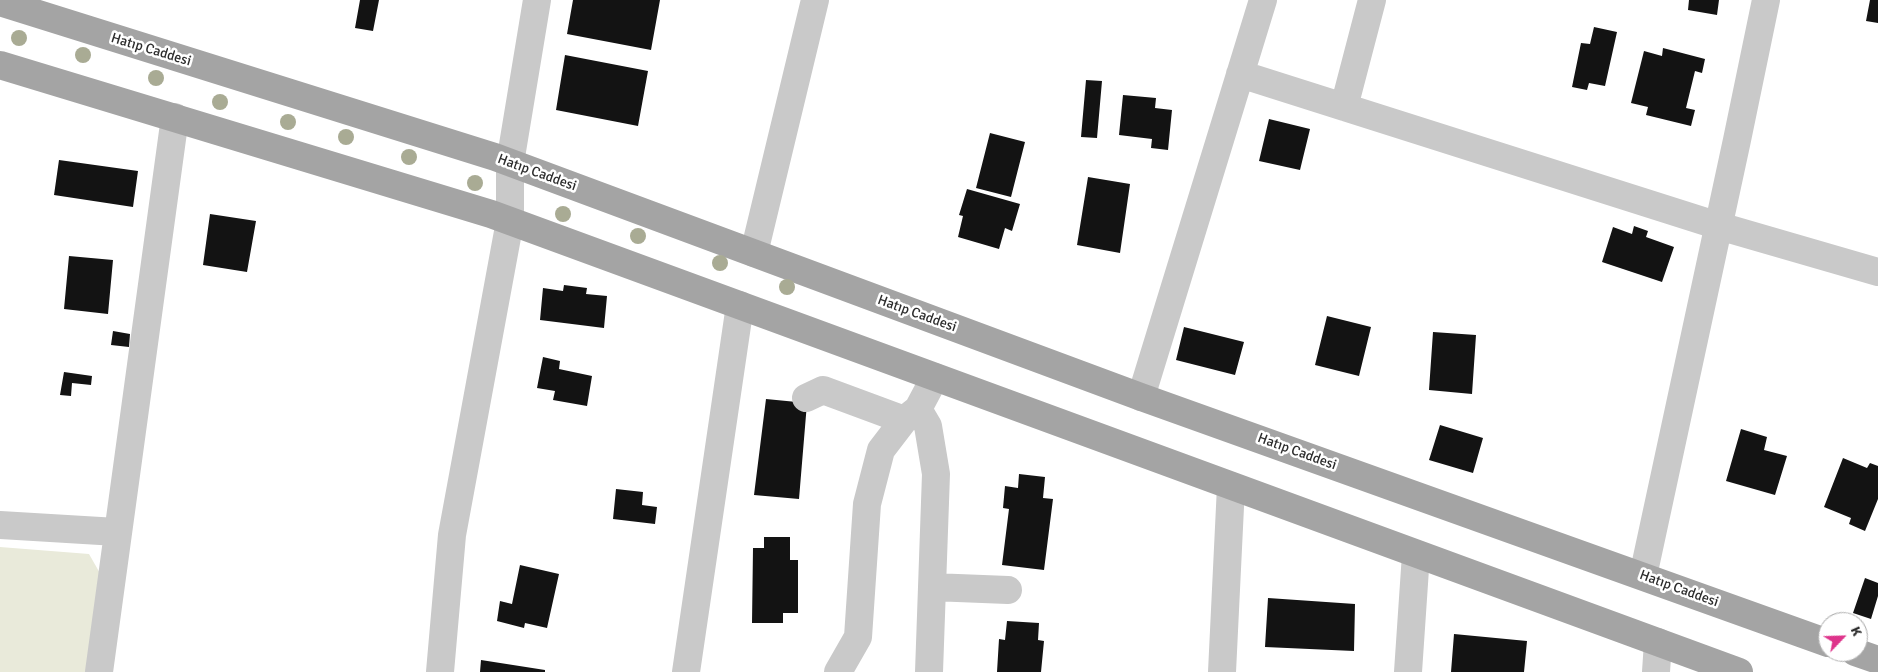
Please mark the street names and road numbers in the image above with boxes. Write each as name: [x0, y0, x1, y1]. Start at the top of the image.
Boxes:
street label: Hatıp Caddesi: [109, 30, 193, 70]
street label: Hatıp Caddesi: [495, 151, 579, 195]
street label: Hatıp Caddesi: [875, 292, 959, 336]
street label: Hatıp Caddesi: [1255, 430, 1339, 474]
street label: Hatıp Caddesi: [1637, 567, 1721, 611]

